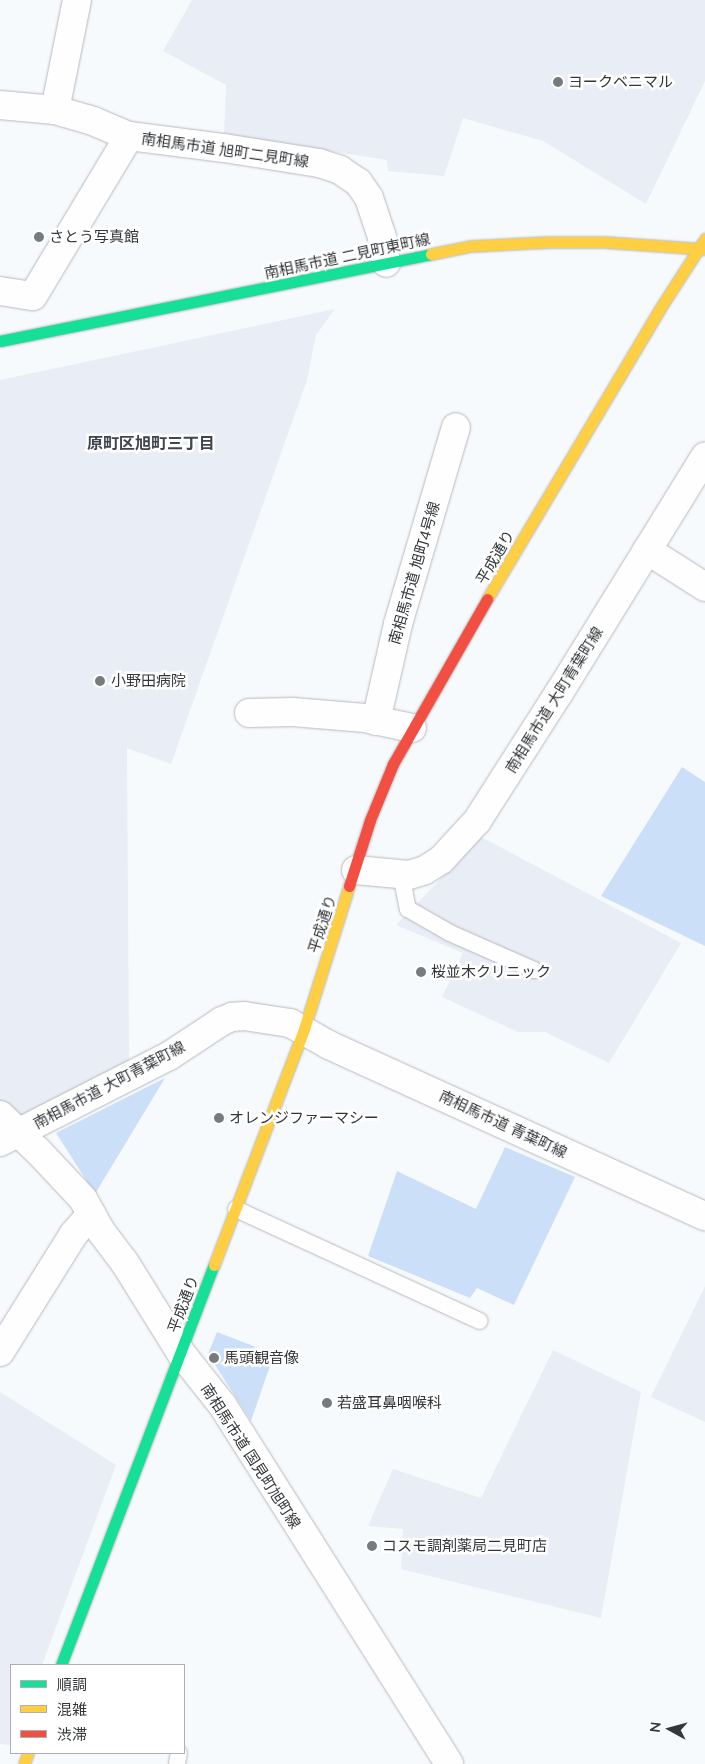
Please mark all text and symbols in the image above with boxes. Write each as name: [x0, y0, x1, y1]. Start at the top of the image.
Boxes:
place label: ヨークベニマル: [568, 73, 673, 91]
marker: ヨークベニマル: [552, 76, 564, 88]
street label: 南相馬市道 旭町二見町線: [140, 129, 310, 171]
place label: さとう写真館: [49, 228, 139, 246]
street label: 南相馬市道 二見町東町線: [263, 230, 431, 282]
marker: さとう写真館: [33, 231, 45, 243]
district label: 原町区旭町三丁目: [87, 433, 215, 453]
street label: 南相馬市道 旭町4号線: [385, 499, 443, 647]
street label: 平成通り: [472, 527, 518, 587]
street label: 南相馬市道 大町青葉町線: [502, 624, 606, 776]
place label: 小野田病院: [111, 672, 186, 690]
marker: 小野田病院: [93, 674, 107, 688]
street label: 平成通り: [304, 893, 340, 955]
place label: 桜並木クリニック: [431, 963, 551, 981]
marker: 桜並木クリニック: [415, 966, 427, 978]
street label: 南相馬市道 大町青葉町線: [30, 1037, 188, 1133]
street label: 南相馬市道 青葉町線: [436, 1086, 570, 1162]
place label: オレンジファーマシー: [229, 1109, 379, 1127]
marker: オレンジファーマシー: [213, 1112, 225, 1124]
street label: 平成通り: [164, 1273, 202, 1335]
place label: 馬頭観音像: [224, 1349, 299, 1367]
marker: 馬頭観音像: [208, 1352, 220, 1364]
street label: 南相馬市道 国見町旭町線: [197, 1380, 305, 1532]
place label: 若盛耳鼻咽喉科: [337, 1394, 442, 1412]
marker: 若盛耳鼻咽喉科: [321, 1397, 333, 1409]
place label: コスモ調剤薬局二見町店: [382, 1537, 547, 1555]
marker: コスモ調剤薬局二見町店: [366, 1540, 378, 1552]
legend: [10, 1664, 185, 1754]
text: 順調: [57, 1675, 87, 1694]
text: 混雑: [57, 1700, 87, 1719]
north arrow: [645, 1704, 695, 1754]
text: N: [646, 1721, 665, 1734]
text: 渋滞: [57, 1725, 87, 1744]

